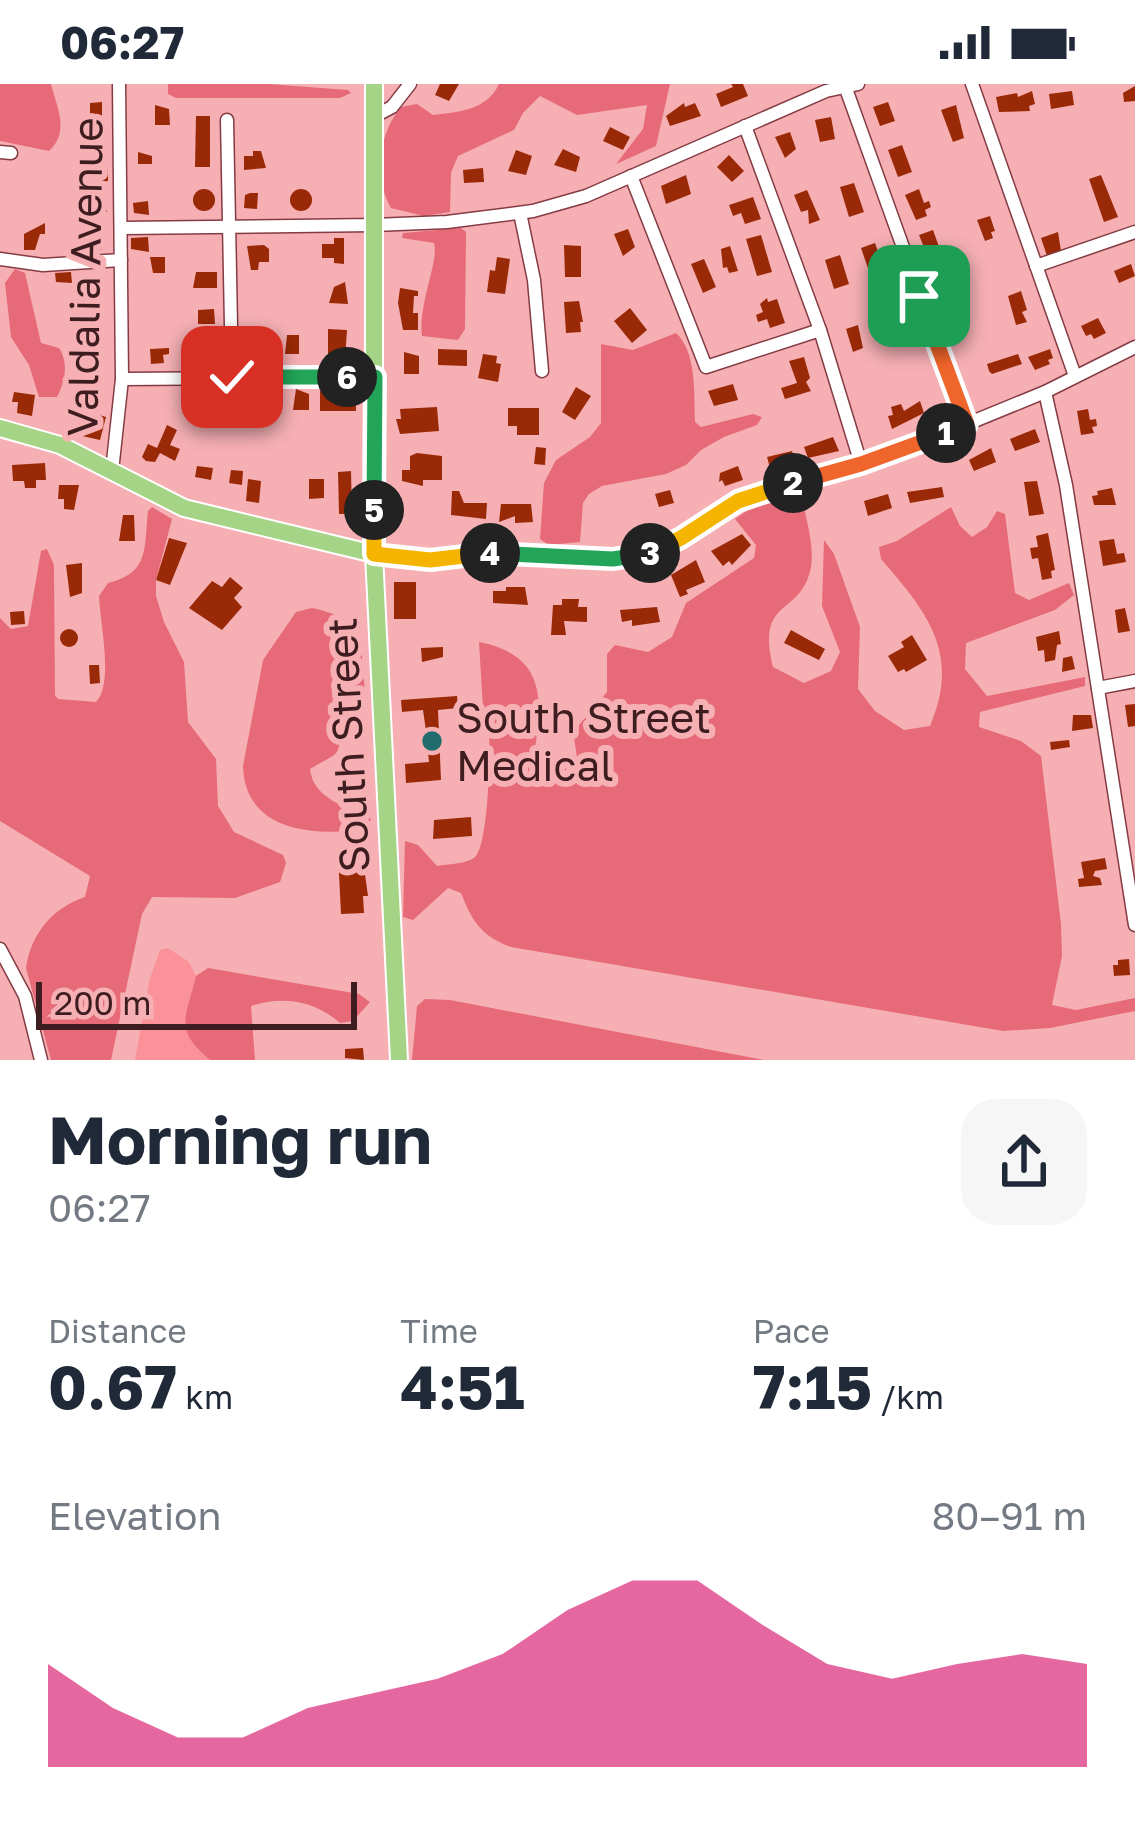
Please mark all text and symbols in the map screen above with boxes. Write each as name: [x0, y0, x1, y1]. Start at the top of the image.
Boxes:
text: 06:27: [60, 15, 184, 69]
street label: Valdalia Avenue: [56, 117, 112, 437]
pin: [868, 245, 970, 347]
icon: arrive: [886, 263, 952, 329]
pin: [181, 326, 283, 428]
icon: check: [199, 344, 265, 410]
pin: 6: [317, 347, 377, 407]
text: 6: [337, 357, 357, 396]
pin: 1: [916, 403, 976, 463]
text: 1: [938, 413, 955, 452]
pin: 2: [763, 453, 823, 513]
text: 2: [783, 463, 803, 502]
pin: 5: [344, 480, 404, 540]
text: 5: [364, 490, 384, 529]
pin: 4: [460, 523, 520, 583]
pin: 3: [620, 523, 680, 583]
text: 4: [480, 533, 500, 572]
text: 3: [640, 533, 660, 572]
street label: South Street: [315, 616, 379, 874]
place label: South Street Medical: [456, 692, 711, 790]
marker: South Street Medical: [419, 728, 445, 754]
scale bar: [36, 976, 357, 1029]
text: 200 m: [54, 983, 152, 1022]
text: Morning run: [48, 1099, 432, 1179]
button: share: [961, 1099, 1087, 1225]
text: 06:27: [48, 1184, 151, 1231]
text: Distance: [48, 1311, 187, 1350]
text: Time: [400, 1311, 478, 1350]
text: Pace: [753, 1311, 830, 1350]
text: 0.67: [48, 1350, 177, 1422]
text: 4:51: [400, 1350, 525, 1422]
text: 7:15: [753, 1350, 872, 1422]
text: km: [177, 1377, 233, 1416]
text: /km: [872, 1377, 944, 1416]
text: Elevation: [48, 1492, 221, 1539]
text: 80–91 m: [932, 1492, 1087, 1539]

